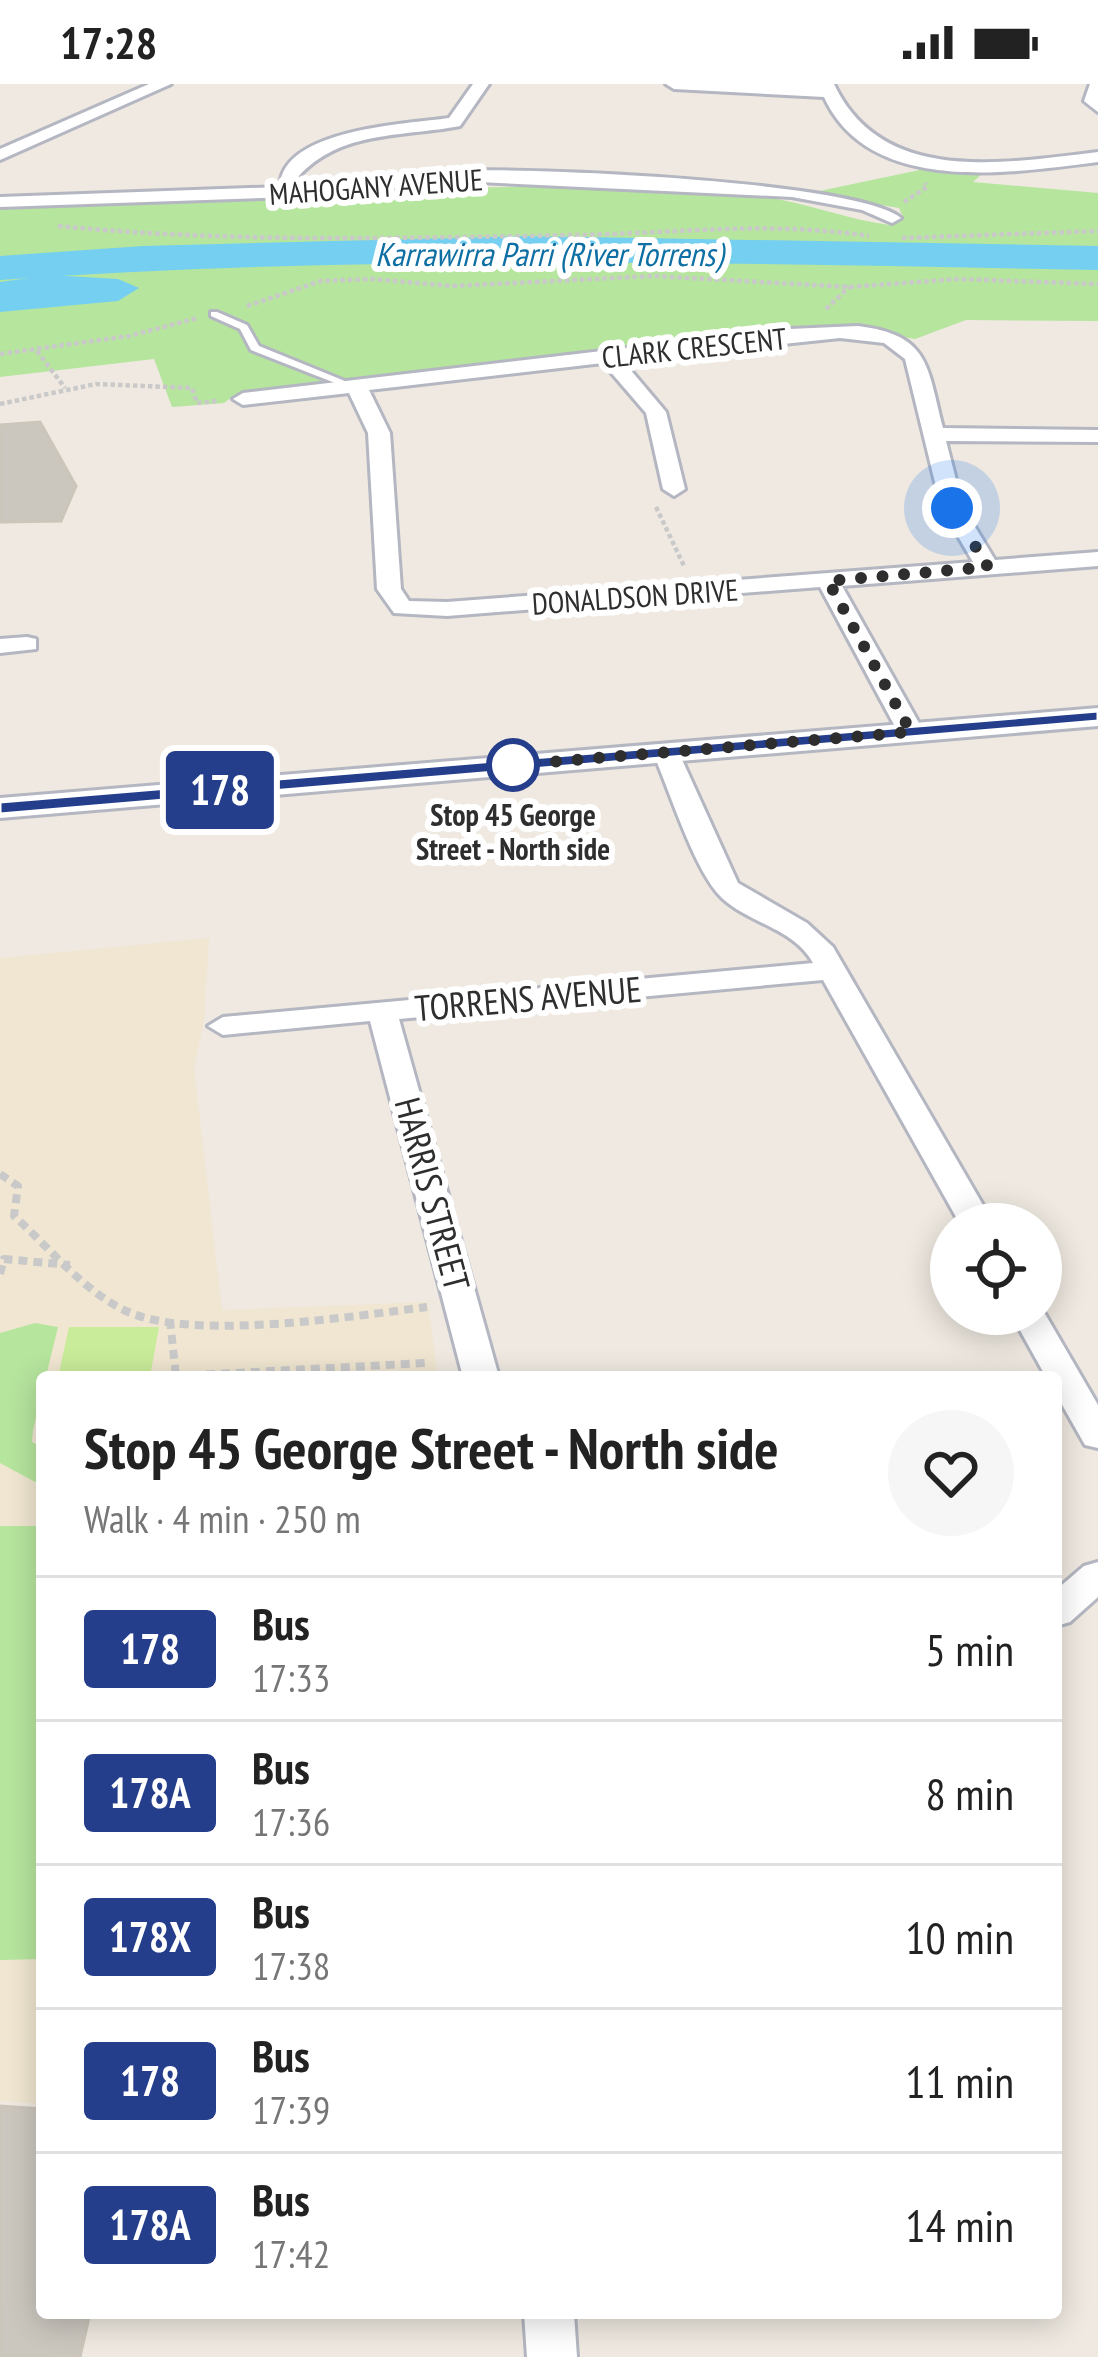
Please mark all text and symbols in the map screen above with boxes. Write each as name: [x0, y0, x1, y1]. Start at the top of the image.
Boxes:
text: 17:28: [60, 13, 157, 71]
street label: MAHOGANY AVENUE: [268, 159, 484, 213]
water label: Karrawirra Parri (River Torrens): [375, 232, 726, 275]
street label: CLARK CRESCENT: [600, 318, 788, 376]
your location: [922, 478, 982, 538]
street label: DONALDSON DRIVE: [531, 569, 739, 623]
marker: Stop 45 George Street - North side: [488, 740, 538, 790]
line badge: 178: [151, 751, 289, 829]
text: 178: [190, 762, 250, 817]
place label: Stop 45 George Street - North side: [416, 795, 610, 868]
street label: TORRENS AVENUE: [413, 965, 643, 1031]
street label: HARRIS STREET: [385, 1092, 481, 1296]
map controls: [930, 1203, 1062, 1335]
button: locate: [930, 1203, 1062, 1335]
button: heart: [888, 1410, 1014, 1536]
text: Stop 45 George Street - North side: [84, 1411, 779, 1485]
text: Walk · 4 min · 250 m: [84, 1493, 361, 1544]
text: Bus: [252, 1594, 310, 1652]
text: 5 min: [925, 1620, 1014, 1678]
text: 178: [120, 1621, 180, 1676]
text: 17:33: [252, 1652, 330, 1703]
text: Bus: [252, 1738, 310, 1796]
text: 8 min: [925, 1764, 1014, 1822]
text: 178A: [109, 1765, 191, 1820]
text: 17:36: [252, 1796, 330, 1847]
text: Bus: [252, 1882, 310, 1940]
text: 10 min: [905, 1908, 1014, 1966]
text: 178X: [109, 1909, 191, 1964]
text: 17:38: [252, 1940, 330, 1991]
text: Bus: [252, 2026, 310, 2084]
text: 11 min: [905, 2052, 1014, 2110]
text: 178: [120, 2053, 180, 2108]
text: 17:39: [252, 2084, 330, 2135]
text: Bus: [252, 2170, 310, 2228]
text: 14 min: [905, 2196, 1014, 2254]
text: 178A: [109, 2197, 191, 2252]
text: 17:42: [252, 2228, 330, 2279]

